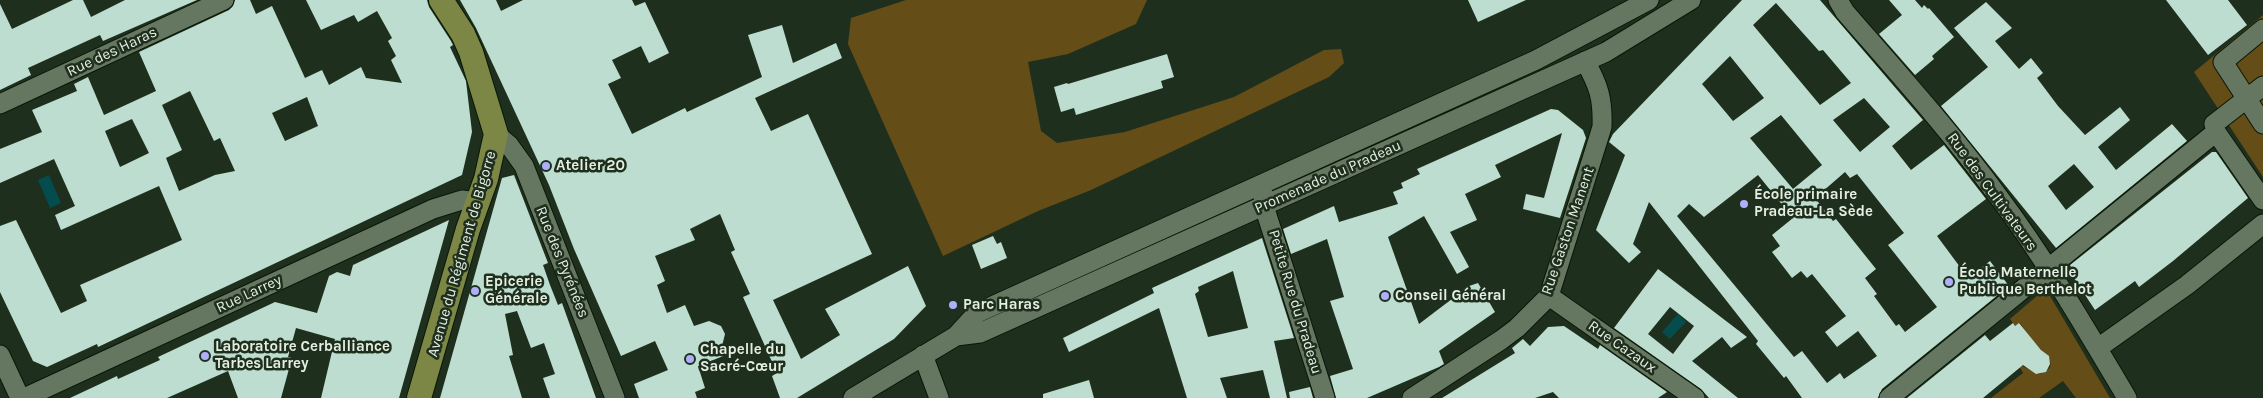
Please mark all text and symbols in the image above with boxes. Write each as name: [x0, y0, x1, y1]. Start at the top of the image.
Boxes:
street label: Rue des Haras: [64, 23, 160, 81]
street label: Rue des Cultivateurs: [1943, 129, 2041, 255]
street label: Promenade du Pradeau: [1252, 137, 1404, 217]
street label: Avenue du Régiment de Bigorre: [424, 149, 500, 359]
place label: Atelier 20: [556, 157, 625, 175]
marker: Atelier 20: [540, 160, 552, 172]
street label: Rue Gaston Manent: [1538, 165, 1598, 297]
place label: École primaire Pradeau-La Sède: [1754, 186, 1873, 221]
marker: École primaire Pradeau-La Sède: [1738, 198, 1750, 210]
street label: Rue des Pyrénées: [531, 204, 593, 320]
street label: Petite Rue du Pradeau: [1264, 228, 1326, 376]
place label: École Maternelle Publique Berthelot: [1959, 264, 2092, 299]
street label: Rue Larrey: [213, 271, 285, 317]
place label: Epicerie Générale: [485, 273, 548, 308]
marker: École Maternelle Publique Berthelot: [1943, 276, 1955, 288]
marker: Epicerie Générale: [469, 285, 481, 297]
place label: Conseil Général: [1395, 287, 1506, 305]
marker: Conseil Général: [1379, 290, 1391, 302]
place label: Parc Haras: [963, 296, 1040, 314]
marker: Parc Haras: [947, 299, 959, 311]
street label: Rue Cazaux: [1584, 317, 1660, 377]
place label: Laboratoire Cerballiance Tarbes Larrey: [215, 338, 390, 373]
place label: Chapelle du Sacré-Cœur: [700, 341, 784, 376]
marker: Laboratoire Cerballiance Tarbes Larrey: [199, 350, 211, 362]
marker: Chapelle du Sacré-Cœur: [684, 353, 696, 365]

